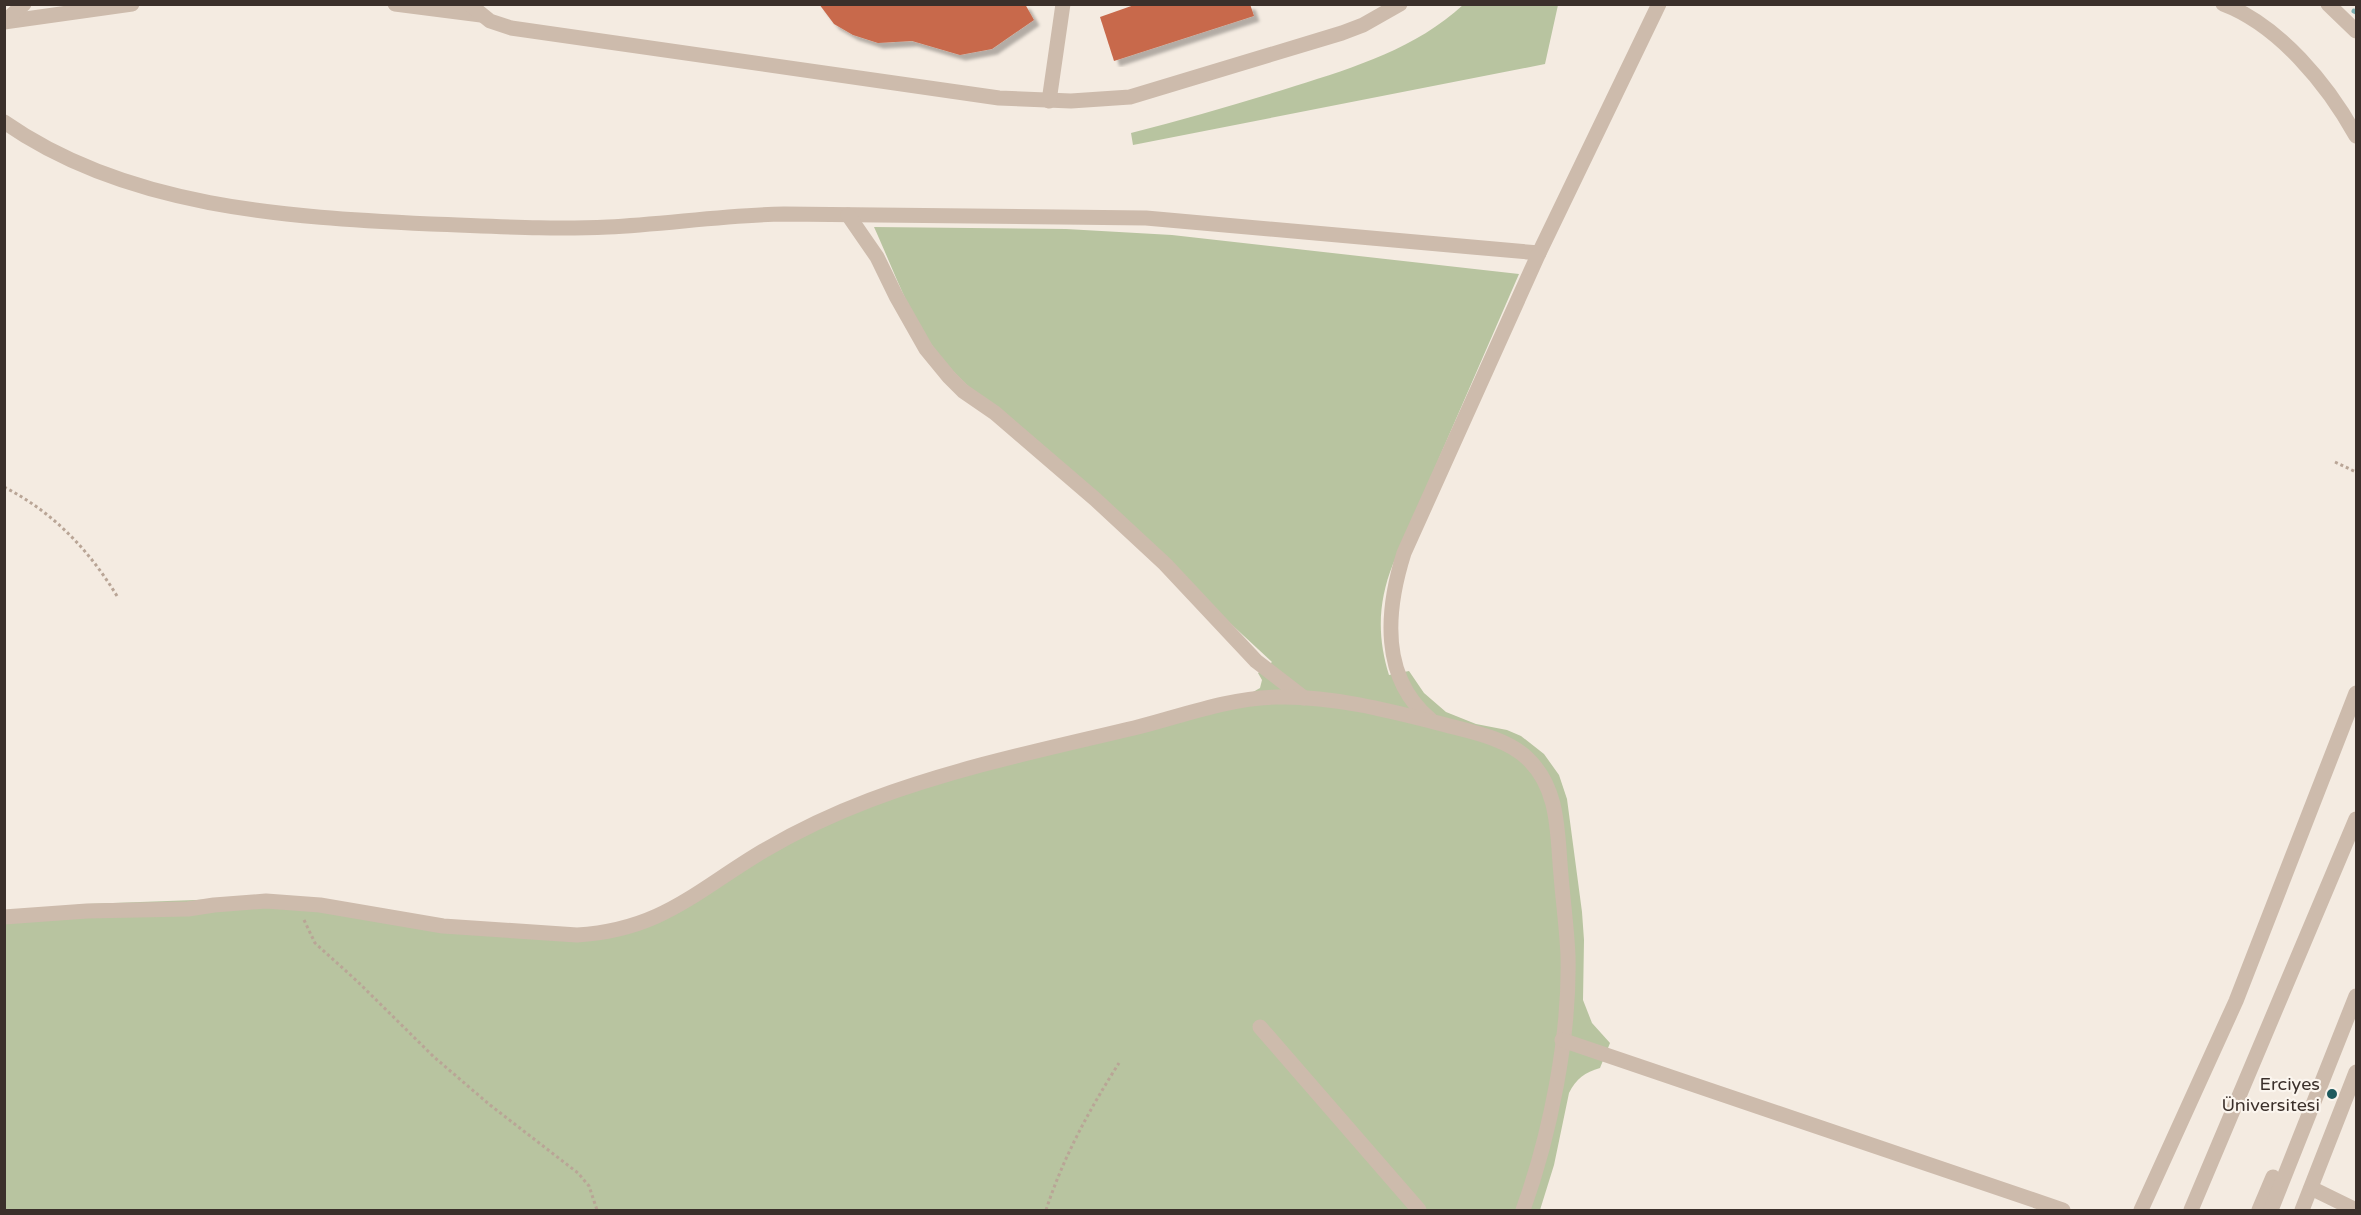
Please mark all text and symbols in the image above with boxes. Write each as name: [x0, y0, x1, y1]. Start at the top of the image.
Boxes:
place label: Erciyes Üniversitesi: [2222, 1073, 2320, 1116]
marker: Erciyes Üniversitesi: [2325, 1087, 2339, 1101]

